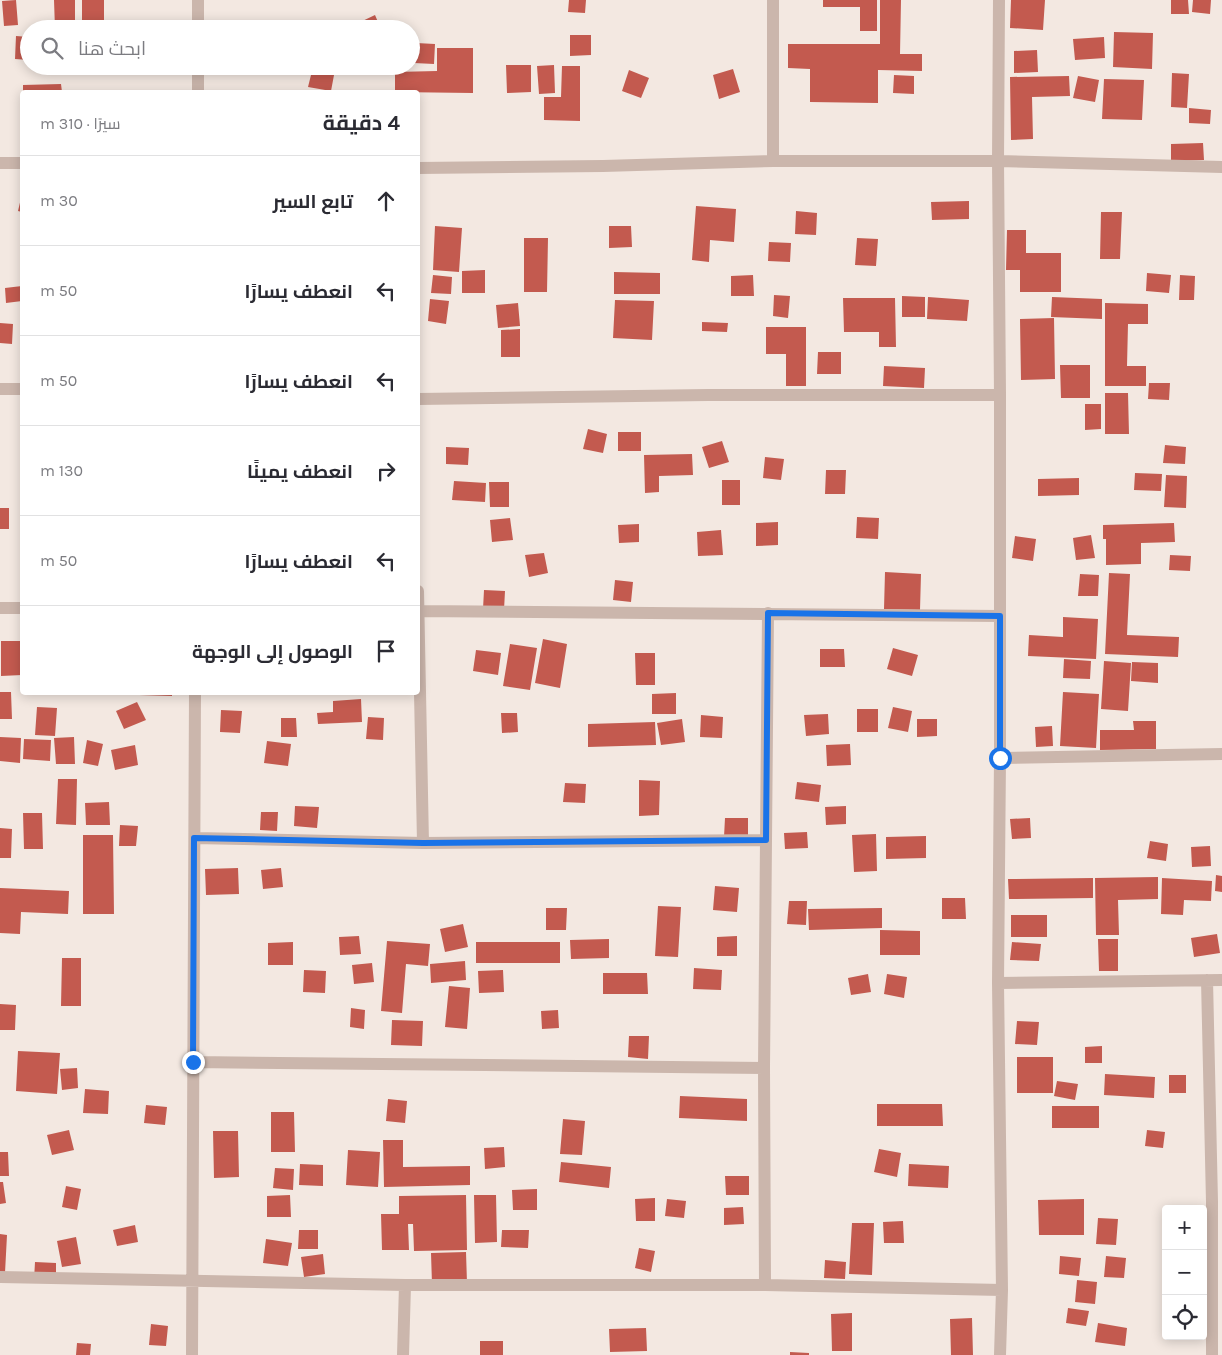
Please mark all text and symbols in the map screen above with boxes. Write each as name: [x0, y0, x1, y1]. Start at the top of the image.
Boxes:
search box: [20, 20, 420, 75]
icon: search: [38, 34, 66, 62]
text: ابحث هنا: [78, 38, 146, 60]
text: 4 دقيقة: [323, 111, 400, 135]
text: سيرًا · 310 m: [40, 114, 121, 133]
icon: ahead: [372, 187, 400, 215]
text: 30 m: [40, 191, 78, 210]
text: تابع السير: [273, 191, 353, 213]
icon: left: [372, 277, 400, 305]
text: 50 m: [40, 281, 77, 300]
text: انعطف يسارًا: [245, 281, 353, 303]
icon: left: [372, 367, 400, 395]
text: 50 m: [40, 371, 77, 390]
text: انعطف يسارًا: [245, 371, 353, 393]
icon: right: [372, 457, 400, 485]
text: 130 m: [40, 461, 83, 480]
text: انعطف يمينًا: [247, 461, 353, 483]
icon: left: [372, 547, 400, 575]
text: 50 m: [40, 551, 77, 570]
text: انعطف يسارًا: [245, 551, 353, 573]
icon: arrive: [372, 637, 400, 665]
text: الوصول إلى الوجهة: [192, 641, 353, 663]
route start: [989, 747, 1012, 770]
route end: [182, 1051, 205, 1074]
map controls: [1162, 1205, 1207, 1340]
button: +: [1162, 1205, 1207, 1250]
button: −: [1162, 1250, 1207, 1295]
button: locate: [1162, 1295, 1207, 1340]

